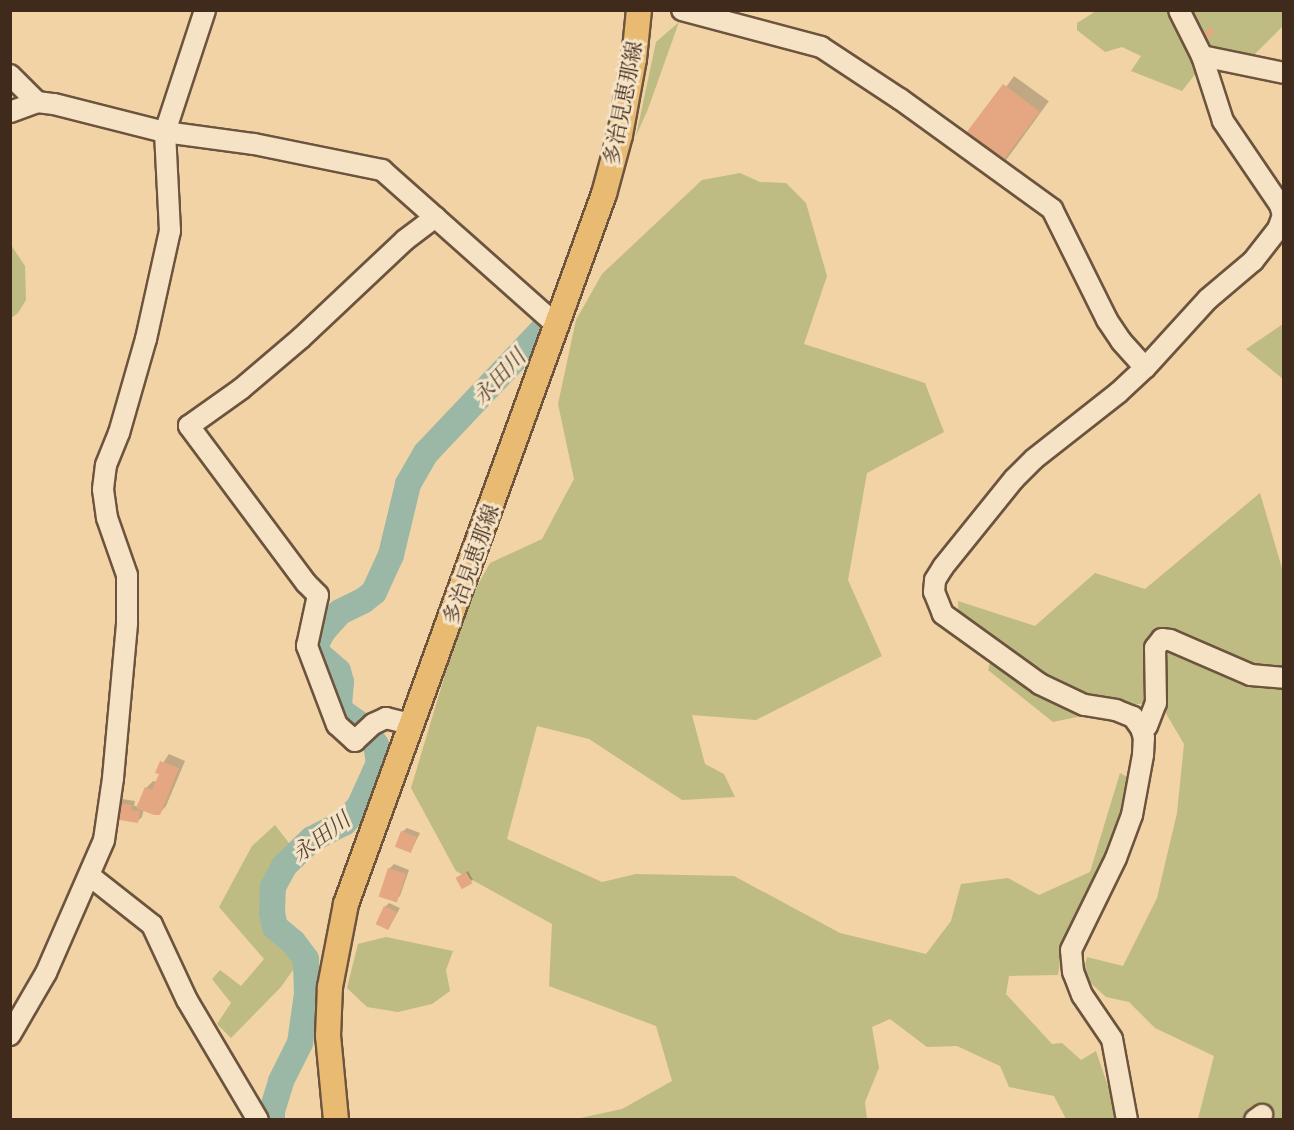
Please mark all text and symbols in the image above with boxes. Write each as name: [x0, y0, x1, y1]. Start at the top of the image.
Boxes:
street label: 多治見恵那線: [599, 39, 647, 167]
water label: 永田川: [467, 344, 531, 410]
street label: 多治見恵那線: [438, 500, 504, 628]
water label: 永田川: [287, 807, 355, 867]

